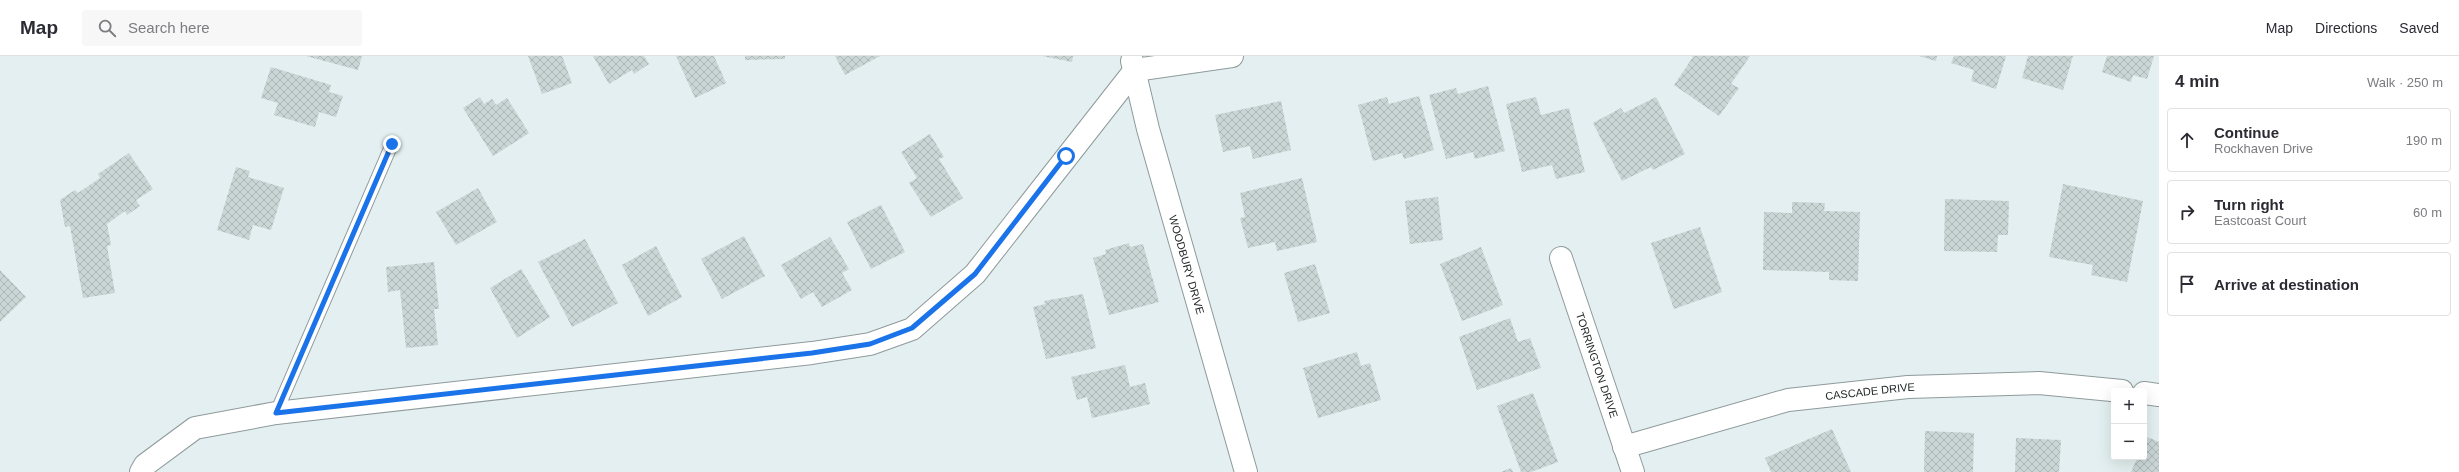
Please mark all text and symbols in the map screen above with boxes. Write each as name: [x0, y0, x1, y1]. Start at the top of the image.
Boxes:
search box: [82, 10, 362, 46]
text: Map: [20, 17, 58, 38]
icon: search: [96, 17, 118, 39]
text: Search here: [128, 19, 210, 36]
text: Map: [2266, 20, 2293, 36]
text: Directions: [2315, 20, 2377, 36]
text: Saved: [2399, 20, 2439, 36]
text: 4 min: [2175, 72, 2219, 91]
text: Walk · 250 m: [2367, 75, 2443, 90]
text: Continue: [2214, 124, 2279, 141]
icon: ahead: [2176, 129, 2198, 151]
text: 190 m: [2406, 133, 2442, 148]
route end: [383, 135, 401, 153]
text: Rockhaven Drive: [2214, 141, 2313, 156]
route start: [1057, 147, 1075, 165]
text: Turn right: [2214, 196, 2284, 213]
icon: right: [2176, 201, 2198, 223]
text: 60 m: [2413, 205, 2442, 220]
text: Eastcoast Court: [2214, 213, 2307, 228]
street label: WOODBURY DRIVE: [1167, 214, 1207, 316]
icon: arrive: [2176, 273, 2198, 295]
text: Arrive at destination: [2214, 276, 2359, 293]
street label: TORRINGTON DRIVE: [1574, 311, 1620, 419]
street label: CASCADE DRIVE: [1825, 381, 1915, 402]
map controls: [2111, 388, 2147, 460]
button: +: [2111, 388, 2147, 424]
button: −: [2111, 424, 2147, 460]

